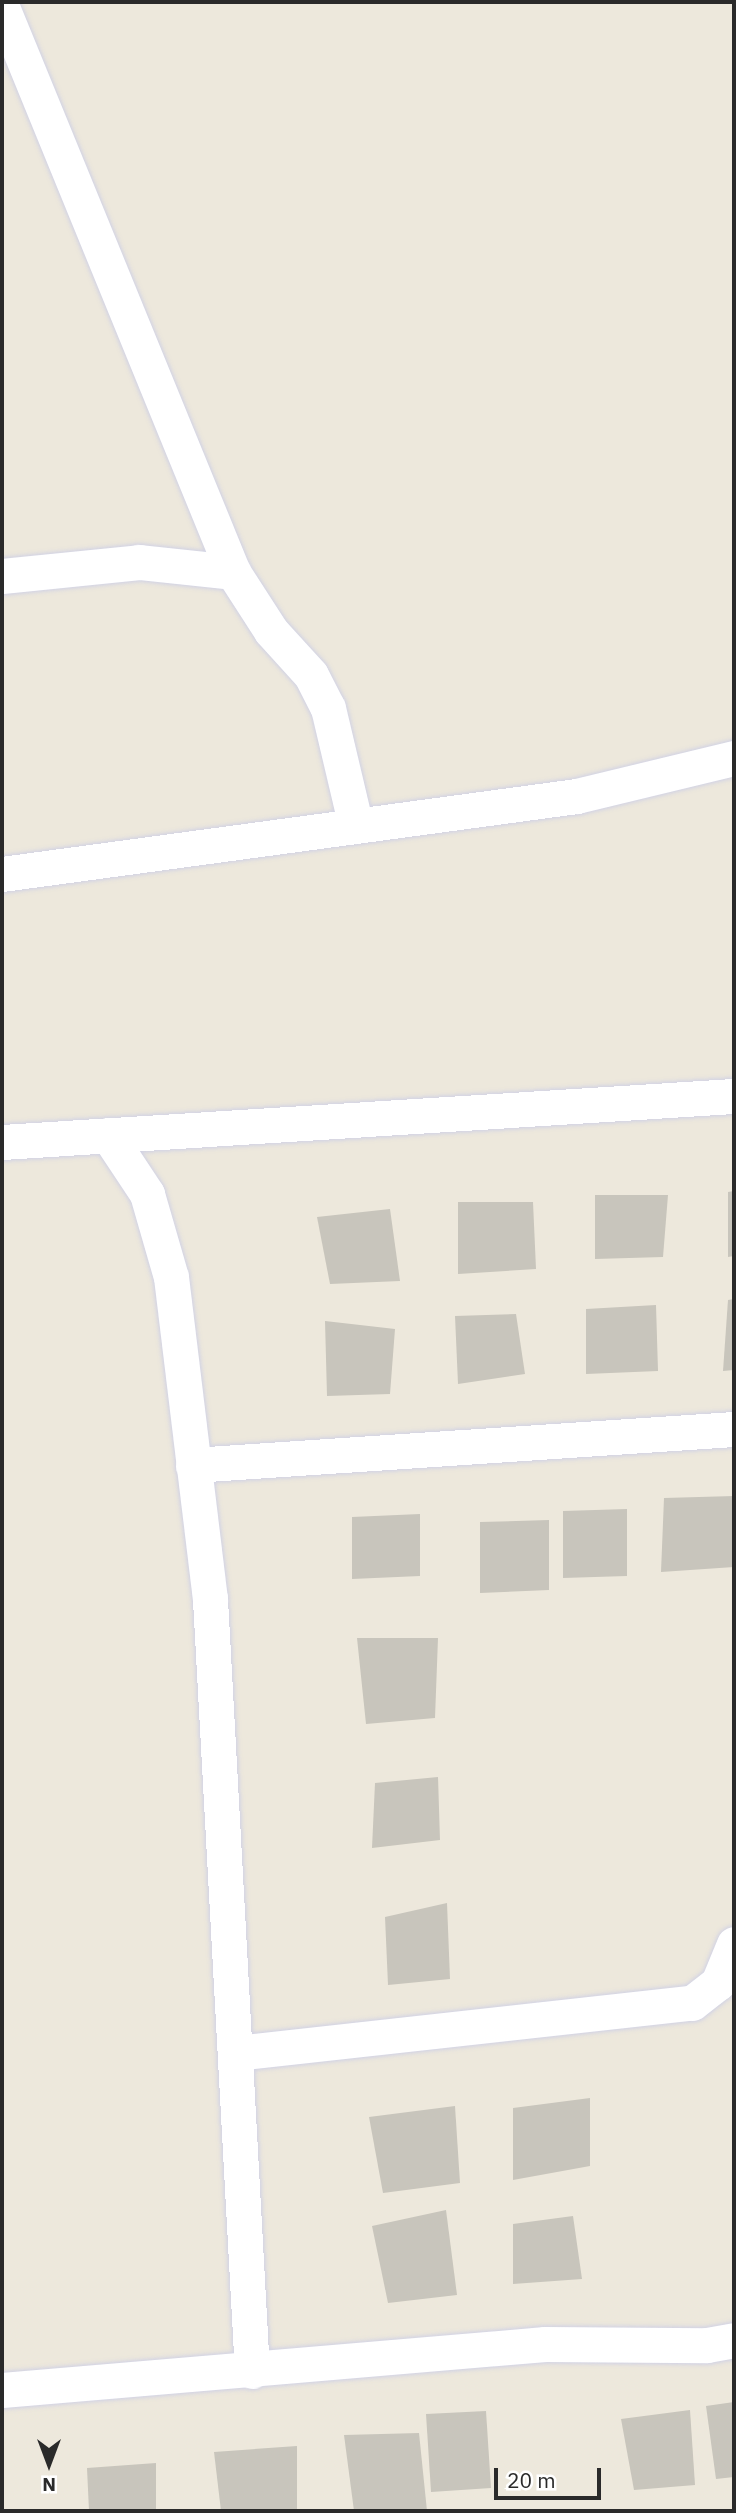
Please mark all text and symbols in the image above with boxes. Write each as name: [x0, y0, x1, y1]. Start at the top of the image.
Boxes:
north arrow: [14, 2429, 84, 2499]
scale bar: [498, 2454, 605, 2498]
text: 20 m: [507, 2466, 556, 2494]
text: N: [42, 2473, 56, 2497]

